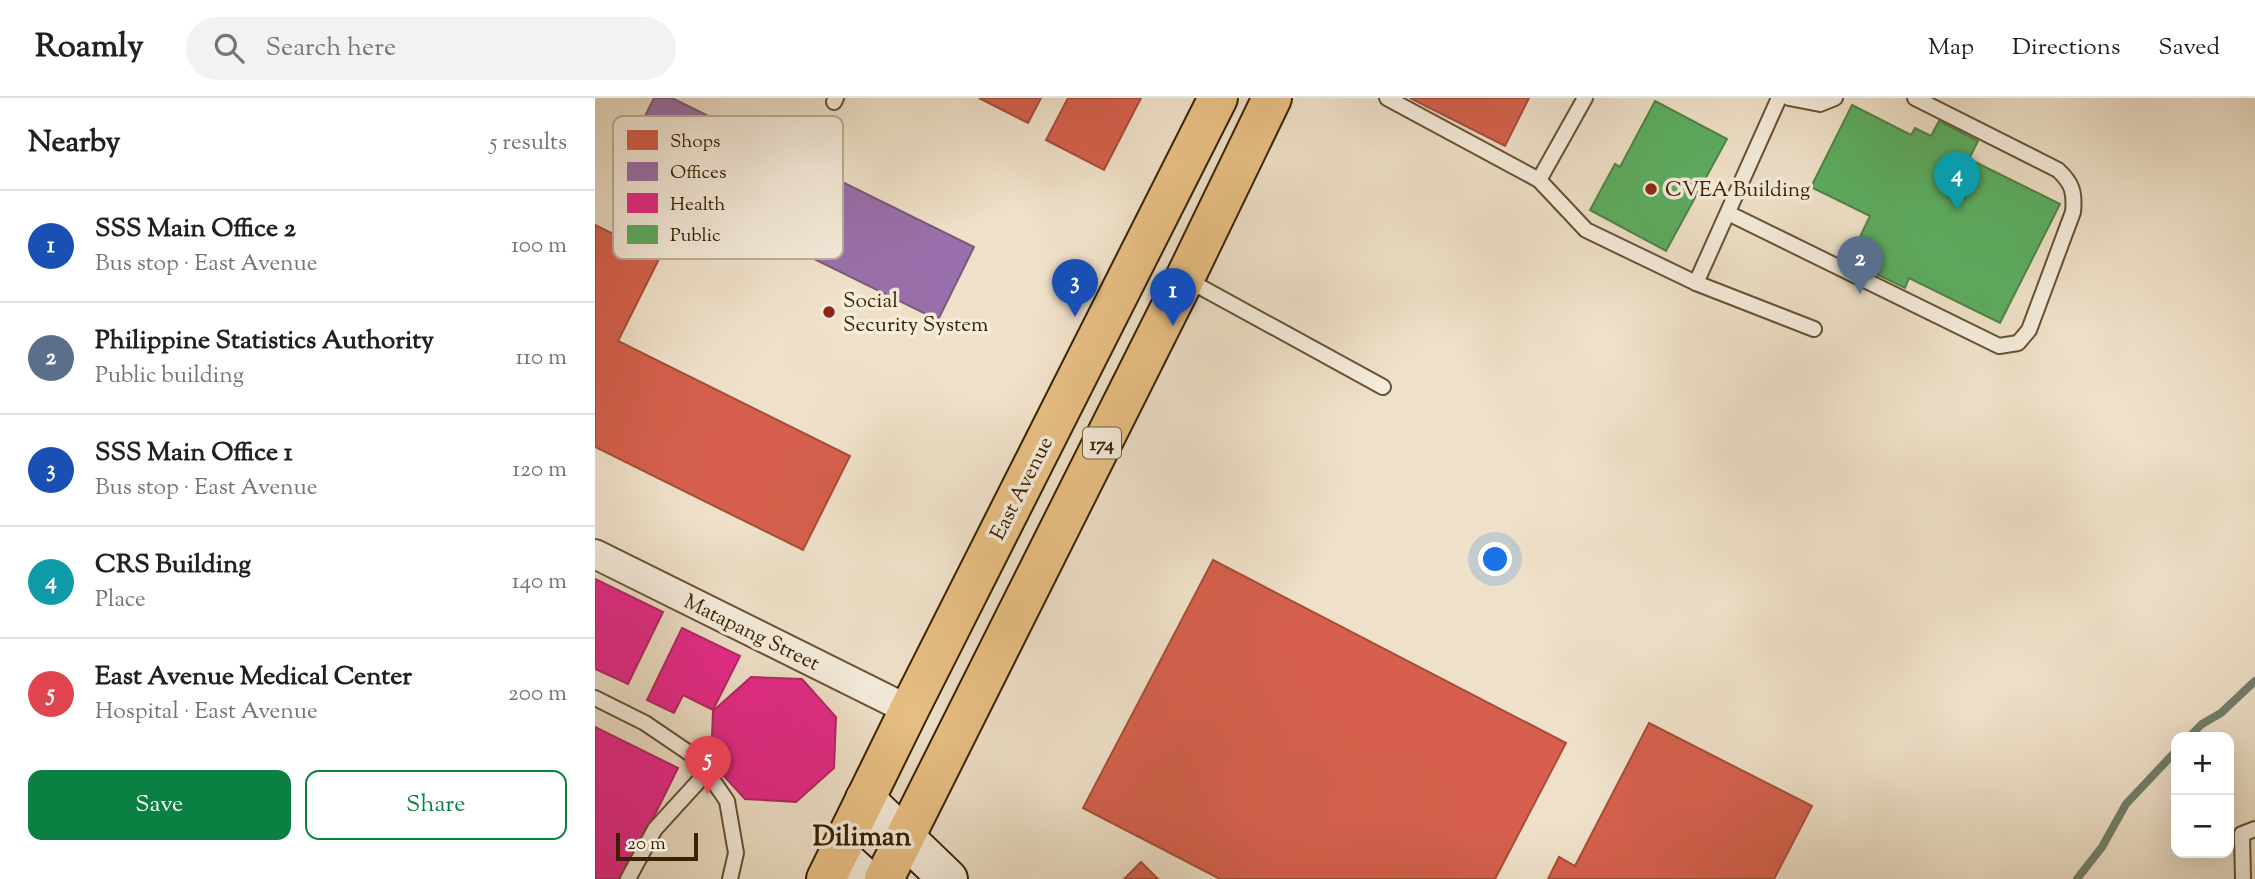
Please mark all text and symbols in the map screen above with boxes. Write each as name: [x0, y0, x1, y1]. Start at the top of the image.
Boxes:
search box: [186, 17, 676, 80]
text: Roamly: [35, 24, 144, 72]
icon: search: [210, 29, 248, 67]
text: Search here: [266, 30, 396, 67]
text: Map: [1928, 31, 1974, 65]
text: Directions: [2012, 31, 2120, 65]
text: Saved: [2158, 31, 2220, 65]
legend: [613, 116, 843, 259]
text: Nearby: [28, 122, 120, 165]
text: 5 results: [490, 127, 567, 160]
text: Shops: [670, 129, 721, 156]
pin: 4: [1934, 152, 1980, 210]
text: Offices: [670, 160, 726, 187]
place label: CVEA Building: [1665, 176, 1810, 206]
marker: CVEA Building: [1643, 181, 1659, 197]
text: Health: [670, 192, 725, 219]
text: SSS Main Office 2: [95, 211, 296, 248]
text: Public: [670, 223, 721, 250]
text: 1: [47, 230, 55, 263]
text: 100 m: [511, 230, 567, 263]
pin: 2: [1837, 236, 1883, 294]
text: Bus stop · East Avenue: [95, 248, 317, 281]
pin: 3: [1052, 259, 1098, 317]
pin: 1: [1150, 268, 1196, 326]
place label: Social Security System: [843, 287, 988, 341]
marker: Social Security System: [821, 304, 837, 320]
text: Philippine Statistics Authority: [95, 323, 434, 360]
text: 2: [46, 342, 56, 375]
text: 110 m: [516, 342, 567, 375]
text: Public building: [95, 360, 244, 393]
road number: 174: [1083, 428, 1121, 458]
street label: East Avenue: [984, 432, 1062, 546]
text: SSS Main Office 1: [95, 435, 293, 472]
text: 3: [46, 454, 56, 487]
text: 120 m: [512, 454, 567, 487]
text: Bus stop · East Avenue: [95, 472, 317, 505]
your location: [1478, 542, 1512, 576]
text: CRS Building: [95, 547, 251, 584]
text: 4: [45, 566, 57, 599]
text: 140 m: [512, 566, 567, 599]
text: Place: [95, 584, 146, 617]
street label: Matapang Street: [678, 588, 824, 680]
text: East Avenue Medical Center: [95, 659, 412, 696]
text: 5: [47, 678, 55, 711]
text: 200 m: [508, 678, 567, 711]
text: Hospital · East Avenue: [95, 696, 318, 729]
map controls: [2171, 732, 2234, 858]
button: +: [2171, 732, 2234, 795]
pin: 5: [685, 736, 731, 794]
button: Save: [28, 770, 291, 840]
button: Share: [305, 770, 567, 840]
button: −: [2171, 795, 2234, 858]
district label: Diliman: [813, 818, 912, 858]
scale bar: [616, 830, 698, 862]
text: 20 m: [627, 831, 666, 858]

